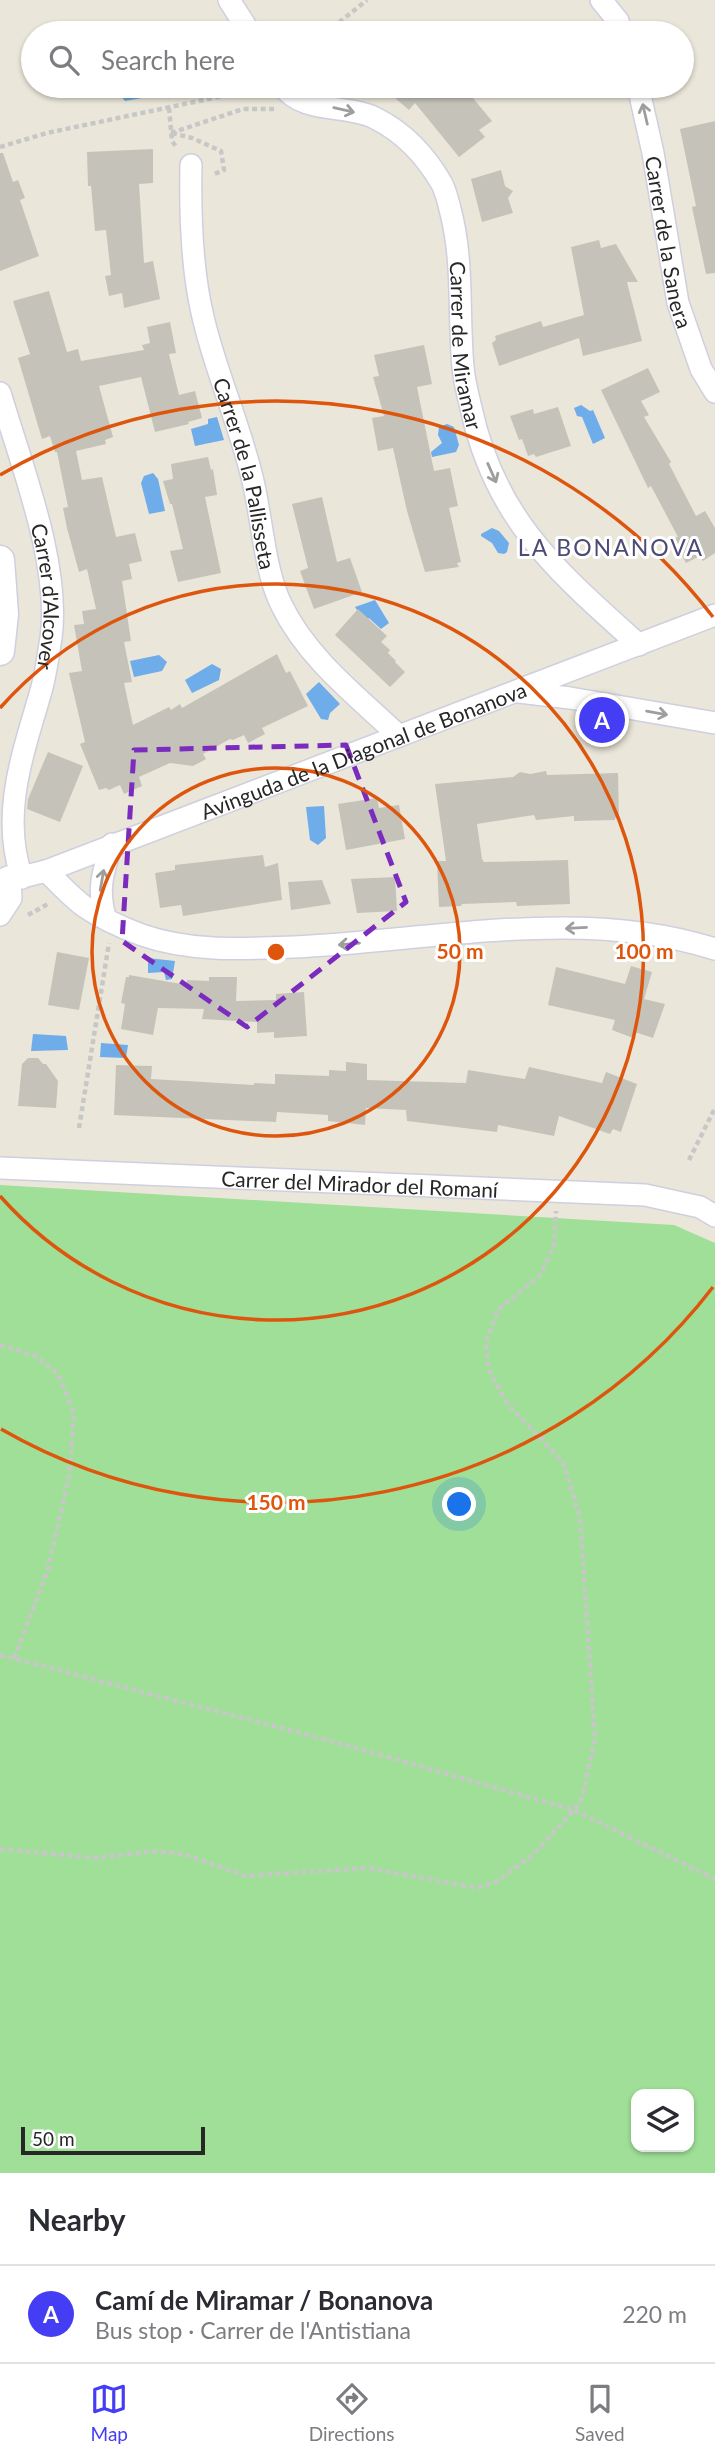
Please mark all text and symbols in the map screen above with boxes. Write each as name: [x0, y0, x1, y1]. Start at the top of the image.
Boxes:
search box: [21, 21, 694, 98]
icon: search: [45, 41, 83, 79]
text: Search here: [101, 44, 235, 76]
one-way arrow: [332, 103, 355, 117]
one-way arrow: [637, 103, 651, 126]
street label: Carrer de la Sanera: [641, 154, 698, 331]
street label: Carrer de Miramar: [446, 261, 488, 432]
street label: Carrer de la Pallisseta: [209, 374, 281, 572]
one-way arrow: [486, 462, 499, 483]
street label: Carrer d'Alcover: [27, 520, 65, 672]
district label: LA BONANOVA: [518, 533, 704, 561]
street label: Avinguda de la Diagonal de Bonanova: [197, 676, 530, 823]
pin: A: [579, 694, 625, 746]
one-way arrow: [645, 707, 668, 720]
one-way arrow: [96, 869, 109, 892]
one-way arrow: [565, 922, 587, 935]
one-way arrow: [338, 938, 360, 951]
text: 50 m: [436, 938, 484, 963]
text: 100 m: [614, 938, 674, 963]
centre of rings: [264, 940, 288, 964]
street label: Carrer del Mirador del Romaní: [221, 1165, 500, 1201]
your location: [442, 1487, 476, 1521]
text: 150 m: [246, 1489, 306, 1514]
map controls: [631, 2089, 694, 2152]
button: layers: [631, 2089, 694, 2152]
scale bar: [21, 2124, 205, 2156]
text: 50 m: [32, 2127, 75, 2150]
text: Nearby: [28, 2201, 126, 2237]
text: Camí de Miramar / Bonanova: [95, 2284, 433, 2316]
text: A: [43, 2300, 59, 2328]
text: 220 m: [622, 2300, 687, 2328]
text: Bus stop · Carrer de l'Antistiana: [95, 2316, 411, 2344]
tab: Map: [90, 2380, 128, 2445]
tab: Directions: [309, 2380, 395, 2445]
tab: Saved: [575, 2380, 625, 2445]

